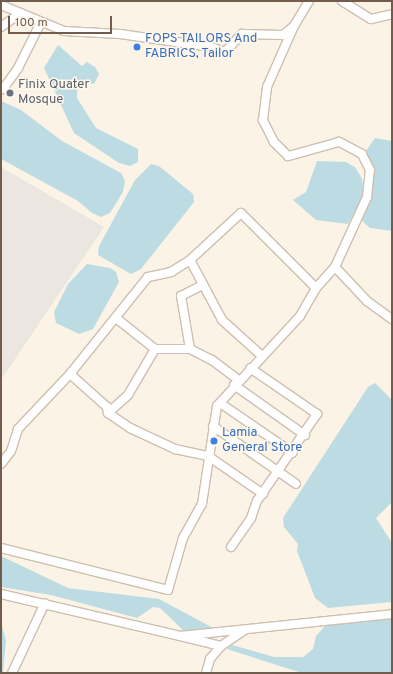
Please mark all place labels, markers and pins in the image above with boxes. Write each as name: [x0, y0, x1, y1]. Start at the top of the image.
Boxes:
place label: FOPS TAILORS And FABRICS, Tailor: [145, 32, 258, 63]
marker: FOPS TAILORS And FABRICS, Tailor: [132, 42, 142, 52]
place label: Finix Quater Mosque: [18, 78, 90, 109]
marker: Finix Quater Mosque: [5, 88, 15, 98]
place label: Lamia General Store: [222, 426, 302, 457]
marker: Lamia General Store: [209, 436, 219, 446]

